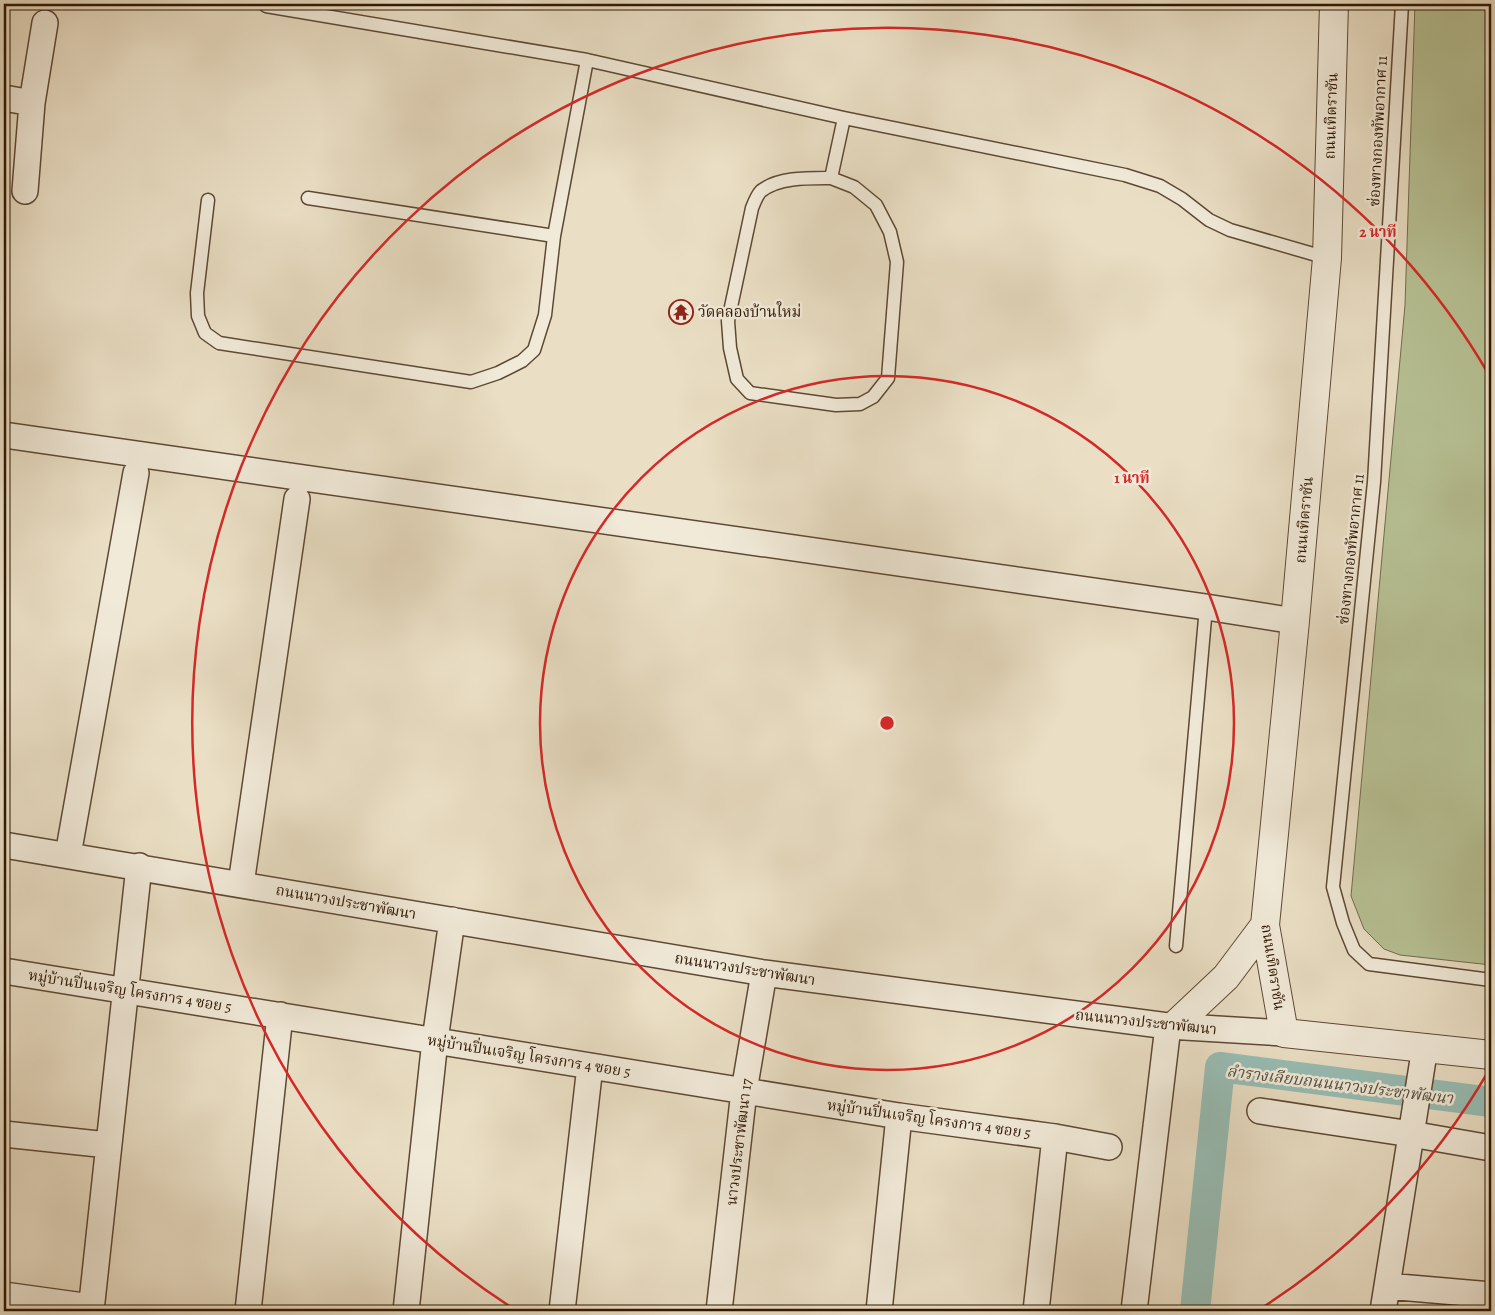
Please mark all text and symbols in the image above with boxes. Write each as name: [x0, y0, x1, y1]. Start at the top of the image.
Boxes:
street label: ช่องทางกองทัพอากาศ 11: [1364, 55, 1392, 207]
street label: ถนนเทิดราชัน: [1319, 72, 1343, 160]
text: 2 นาที: [1359, 222, 1397, 242]
temple icon: วัดคลองบ้านใหม่: [668, 299, 694, 325]
place label: วัดคลองบ้านใหม่: [698, 301, 801, 322]
text: 1 นาที: [1114, 468, 1150, 488]
street label: ช่องทางกองทัพอากาศ 11: [1333, 473, 1369, 625]
street label: ถนนเทิดราชัน: [1290, 476, 1318, 564]
centre of rings: [878, 714, 896, 732]
street label: ถนนนาวงประชาพัฒนา: [274, 880, 418, 924]
street label: ถนนเทิดราชัน: [1256, 923, 1290, 1012]
street label: ถนนนาวงประชาพัฒนา: [673, 948, 817, 990]
street label: หมู่บ้านปิ่นเจริญ โครงการ 4 ซอย 5: [27, 964, 233, 1017]
street label: ถนนนาวงประชาพัฒนา: [1074, 1005, 1218, 1039]
street label: หมู่บ้านปิ่นเจริญ โครงการ 4 ซอย 5: [426, 1029, 632, 1082]
water label: ลำรางเลียบถนนนาวงประชาพัฒนา: [1226, 1060, 1455, 1110]
street label: นาวงประชาพัฒนา 17: [721, 1077, 757, 1207]
street label: หมู่บ้านปิ่นเจริญ โครงการ 4 ซอย 5: [826, 1094, 1032, 1143]

